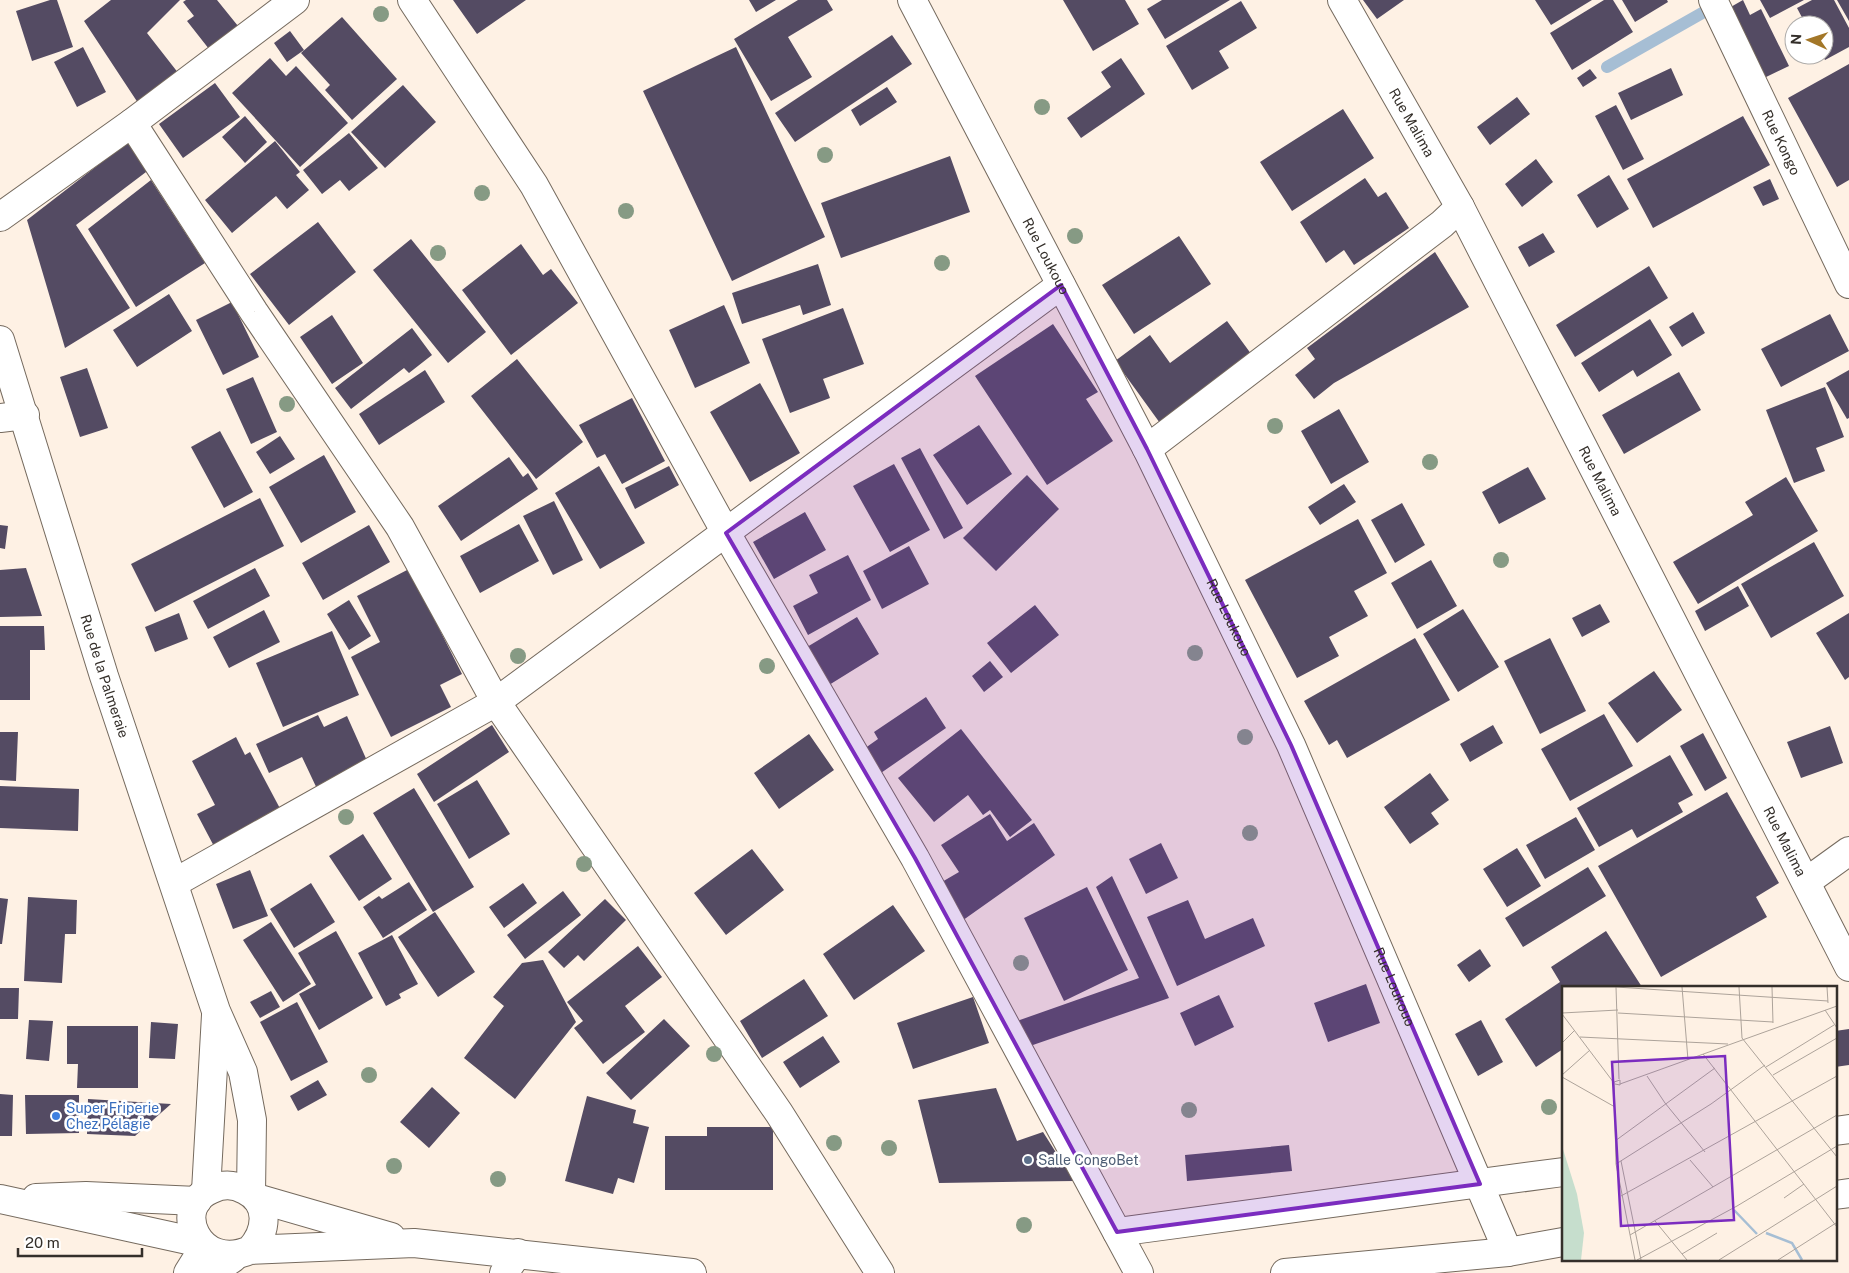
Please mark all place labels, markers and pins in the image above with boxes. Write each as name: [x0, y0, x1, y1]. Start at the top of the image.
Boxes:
place label: Super Friperie Chez Pélagie: [66, 1100, 159, 1132]
marker: Super Friperie Chez Pélagie: [50, 1110, 62, 1122]
place label: Salle CongoBet: [1038, 1152, 1139, 1168]
marker: Salle CongoBet: [1022, 1154, 1034, 1166]

